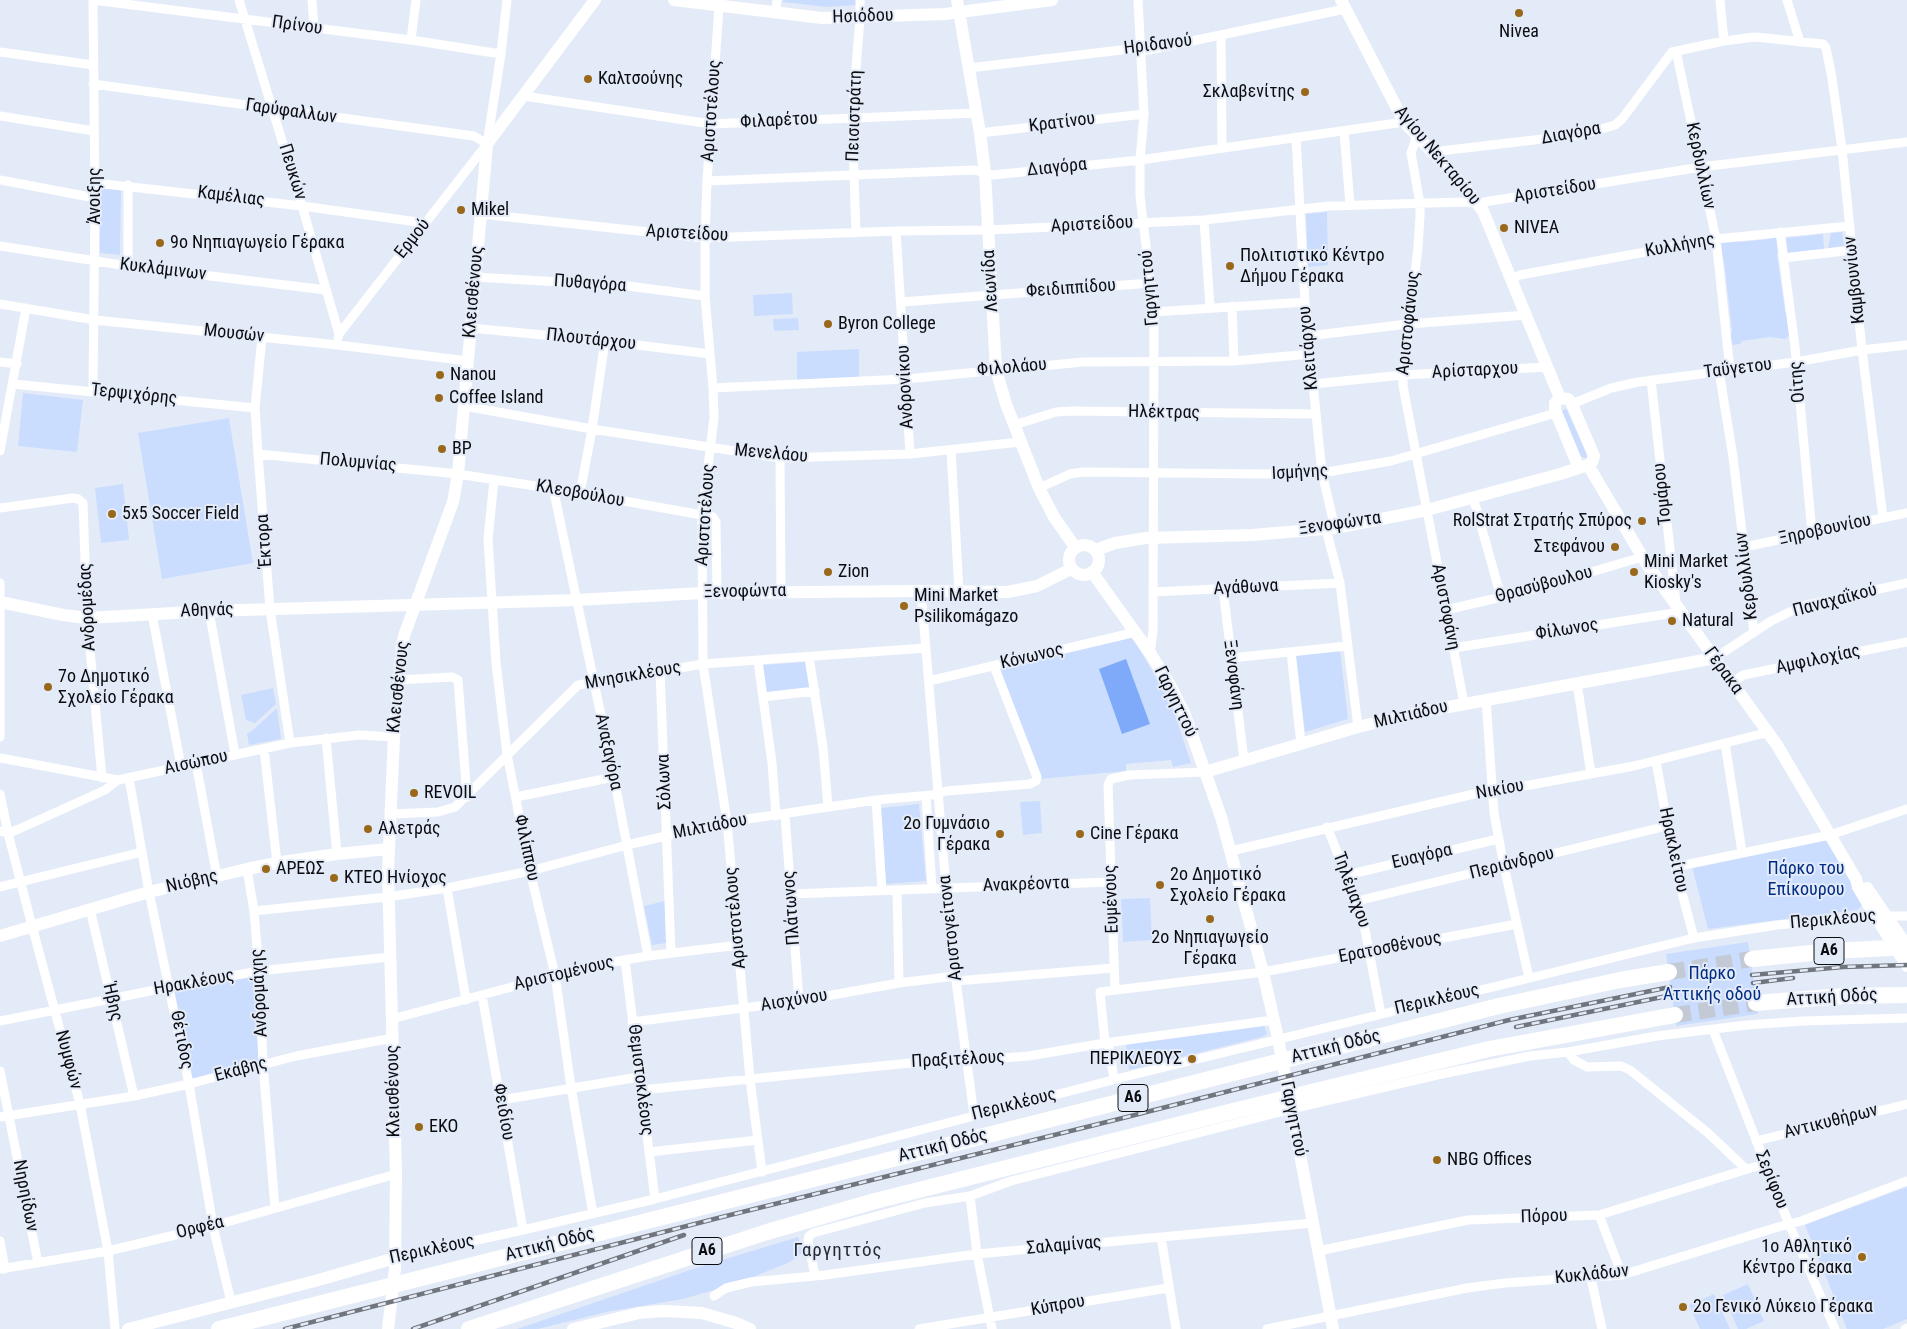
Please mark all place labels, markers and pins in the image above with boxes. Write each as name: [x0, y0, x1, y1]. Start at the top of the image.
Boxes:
marker: Nivea: [1513, 7, 1525, 19]
place label: Nivea: [1499, 21, 1539, 43]
place label: Καλτσούνης: [598, 68, 683, 90]
marker: Καλτσούνης: [582, 73, 594, 85]
place label: Σκλαβενίτης: [1203, 81, 1295, 103]
marker: Σκλαβενίτης: [1299, 86, 1311, 98]
place label: Mikel: [471, 199, 509, 221]
marker: Mikel: [455, 204, 467, 216]
place label: NIVEA: [1514, 217, 1559, 239]
marker: NIVEA: [1498, 222, 1510, 234]
place label: 9ο Νηπιαγωγείο Γέρακα: [170, 232, 344, 254]
marker: 9ο Νηπιαγωγείο Γέρακα: [154, 237, 166, 249]
place label: Πολιτιστικό Κέντρο Δήμου Γέρακα: [1240, 245, 1385, 288]
marker: Πολιτιστικό Κέντρο Δήμου Γέρακα: [1224, 260, 1236, 272]
place label: Byron College: [838, 313, 936, 335]
marker: Byron College: [822, 318, 834, 330]
place label: Nanou: [450, 364, 496, 386]
marker: Nanou: [434, 369, 446, 381]
place label: Coffee Island: [449, 387, 544, 409]
marker: Coffee Island: [433, 392, 445, 404]
place label: BP: [452, 438, 472, 460]
marker: BP: [436, 443, 448, 455]
place label: 5x5 Soccer Field: [122, 503, 239, 525]
marker: 5x5 Soccer Field: [106, 508, 118, 520]
place label: RolStrat Στρατής Σπύρος: [1453, 510, 1632, 532]
marker: RolStrat Στρατής Σπύρος: [1636, 515, 1648, 527]
place label: Στεφάνου: [1534, 536, 1605, 558]
marker: Στεφάνου: [1609, 541, 1621, 553]
place label: Mini Market Kiosky's: [1644, 551, 1728, 594]
place label: Zion: [838, 561, 869, 583]
marker: Zion: [822, 566, 834, 578]
marker: Mini Market Kiosky's: [1628, 566, 1640, 578]
place label: Mini Market Psilikomágazo: [914, 585, 1018, 628]
marker: Mini Market Psilikomágazo: [898, 600, 910, 612]
place label: Natural: [1682, 610, 1734, 632]
marker: Natural: [1666, 615, 1678, 627]
place label: 7o Δημοτικό Σχολείο Γέρακα: [58, 666, 174, 709]
marker: 7o Δημοτικό Σχολείο Γέρακα: [42, 681, 54, 693]
place label: REVOIL: [424, 782, 476, 804]
marker: REVOIL: [408, 787, 420, 799]
place label: 2ο Γυμνάσιο Γέρακα: [903, 813, 990, 856]
place label: Αλετράς: [378, 818, 440, 840]
marker: Αλετράς: [362, 823, 374, 835]
place label: Cine Γέρακα: [1090, 823, 1179, 845]
marker: 2ο Γυμνάσιο Γέρακα: [994, 828, 1006, 840]
marker: Cine Γέρακα: [1074, 828, 1086, 840]
place label: ΑΡΕΩΣ: [276, 858, 325, 880]
marker: ΑΡΕΩΣ: [260, 863, 272, 875]
place label: 2ο Δημοτικό Σχολείο Γέρακα: [1170, 864, 1286, 906]
place label: ΚΤΕΟ Hνίοχος: [344, 867, 447, 889]
marker: ΚΤΕΟ Hνίοχος: [328, 872, 340, 884]
marker: 2ο Δημοτικό Σχολείο Γέρακα: [1154, 879, 1166, 891]
marker: 2ο Νηπιαγωγείο Γέρακα: [1204, 913, 1216, 925]
place label: 2ο Νηπιαγωγείο Γέρακα: [1151, 927, 1269, 970]
place label: ΠΕΡΙΚΛΕΟΥΣ: [1089, 1048, 1182, 1070]
marker: ΠΕΡΙΚΛΕΟΥΣ: [1186, 1053, 1198, 1065]
place label: ΕΚΟ: [429, 1116, 458, 1138]
marker: ΕΚΟ: [413, 1121, 425, 1133]
place label: NBG Offices: [1447, 1149, 1532, 1171]
marker: NBG Offices: [1431, 1154, 1443, 1166]
place label: 1ο Αθλητικό Κέντρο Γέρακα: [1743, 1236, 1852, 1278]
marker: 1ο Αθλητικό Κέντρο Γέρακα: [1856, 1251, 1868, 1263]
place label: 2ο Γενικό Λύκειο Γέρακα: [1693, 1296, 1873, 1318]
marker: 2ο Γενικό Λύκειο Γέρακα: [1677, 1301, 1689, 1313]

